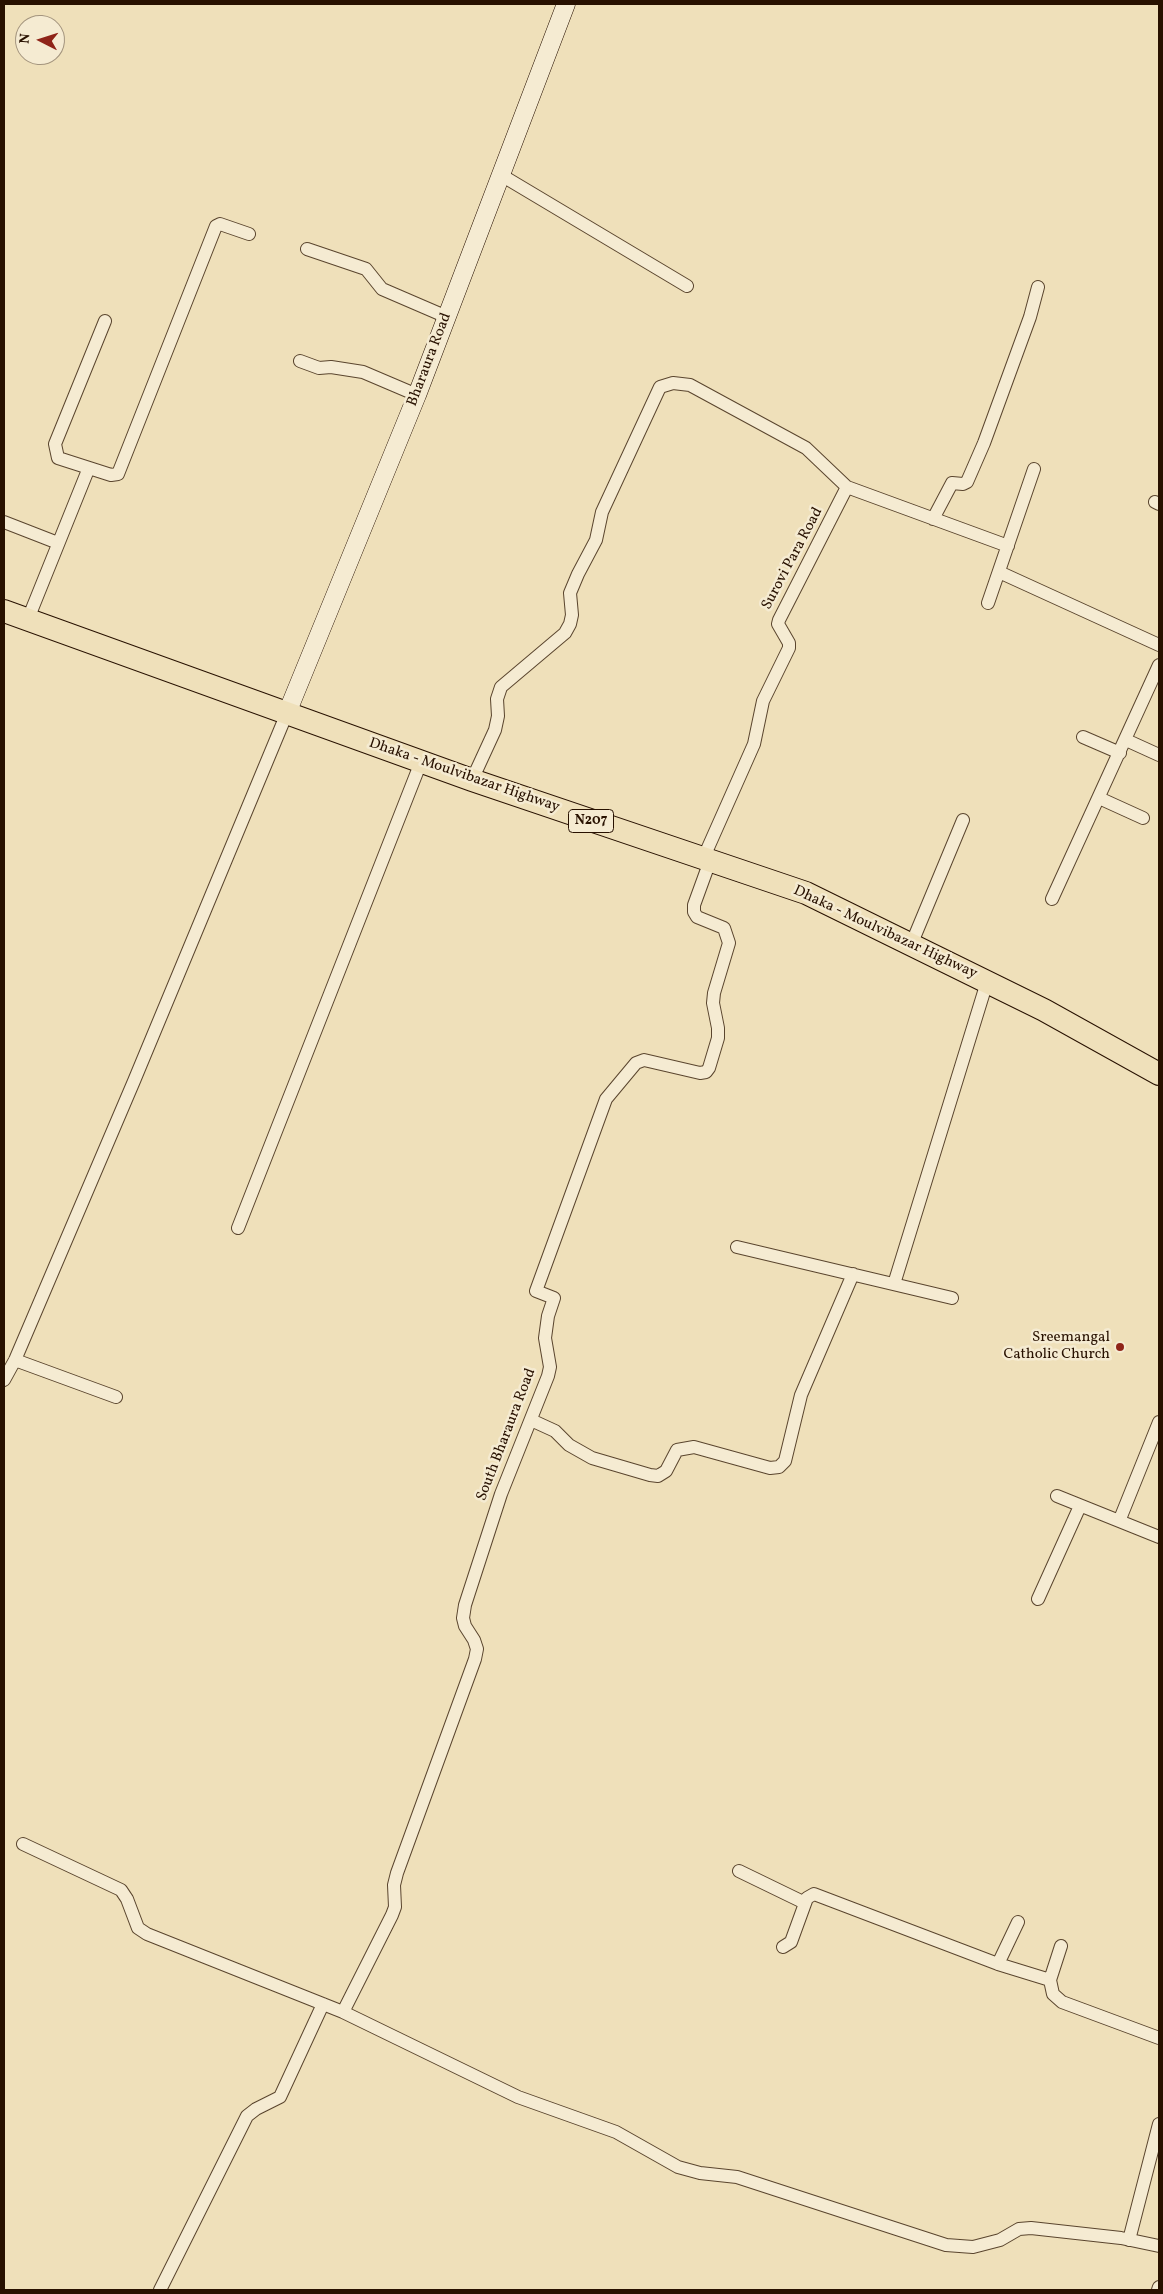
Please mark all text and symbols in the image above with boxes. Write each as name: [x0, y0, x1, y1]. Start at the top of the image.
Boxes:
north arrow: [15, 15, 65, 65]
text: N: [16, 33, 35, 45]
street label: Bharaura Road: [404, 311, 456, 409]
street label: Surovi Para Road: [759, 505, 827, 613]
street label: Dhaka - Moulvibazar Highway: [366, 735, 562, 817]
road number: N207: [568, 809, 614, 832]
street label: Dhaka - Moulvibazar Highway: [790, 882, 980, 984]
place label: Sreemangal Catholic Church: [1003, 1329, 1110, 1364]
marker: Sreemangal Catholic Church: [1114, 1341, 1126, 1353]
street label: South Bharaura Road: [473, 1366, 541, 1504]

